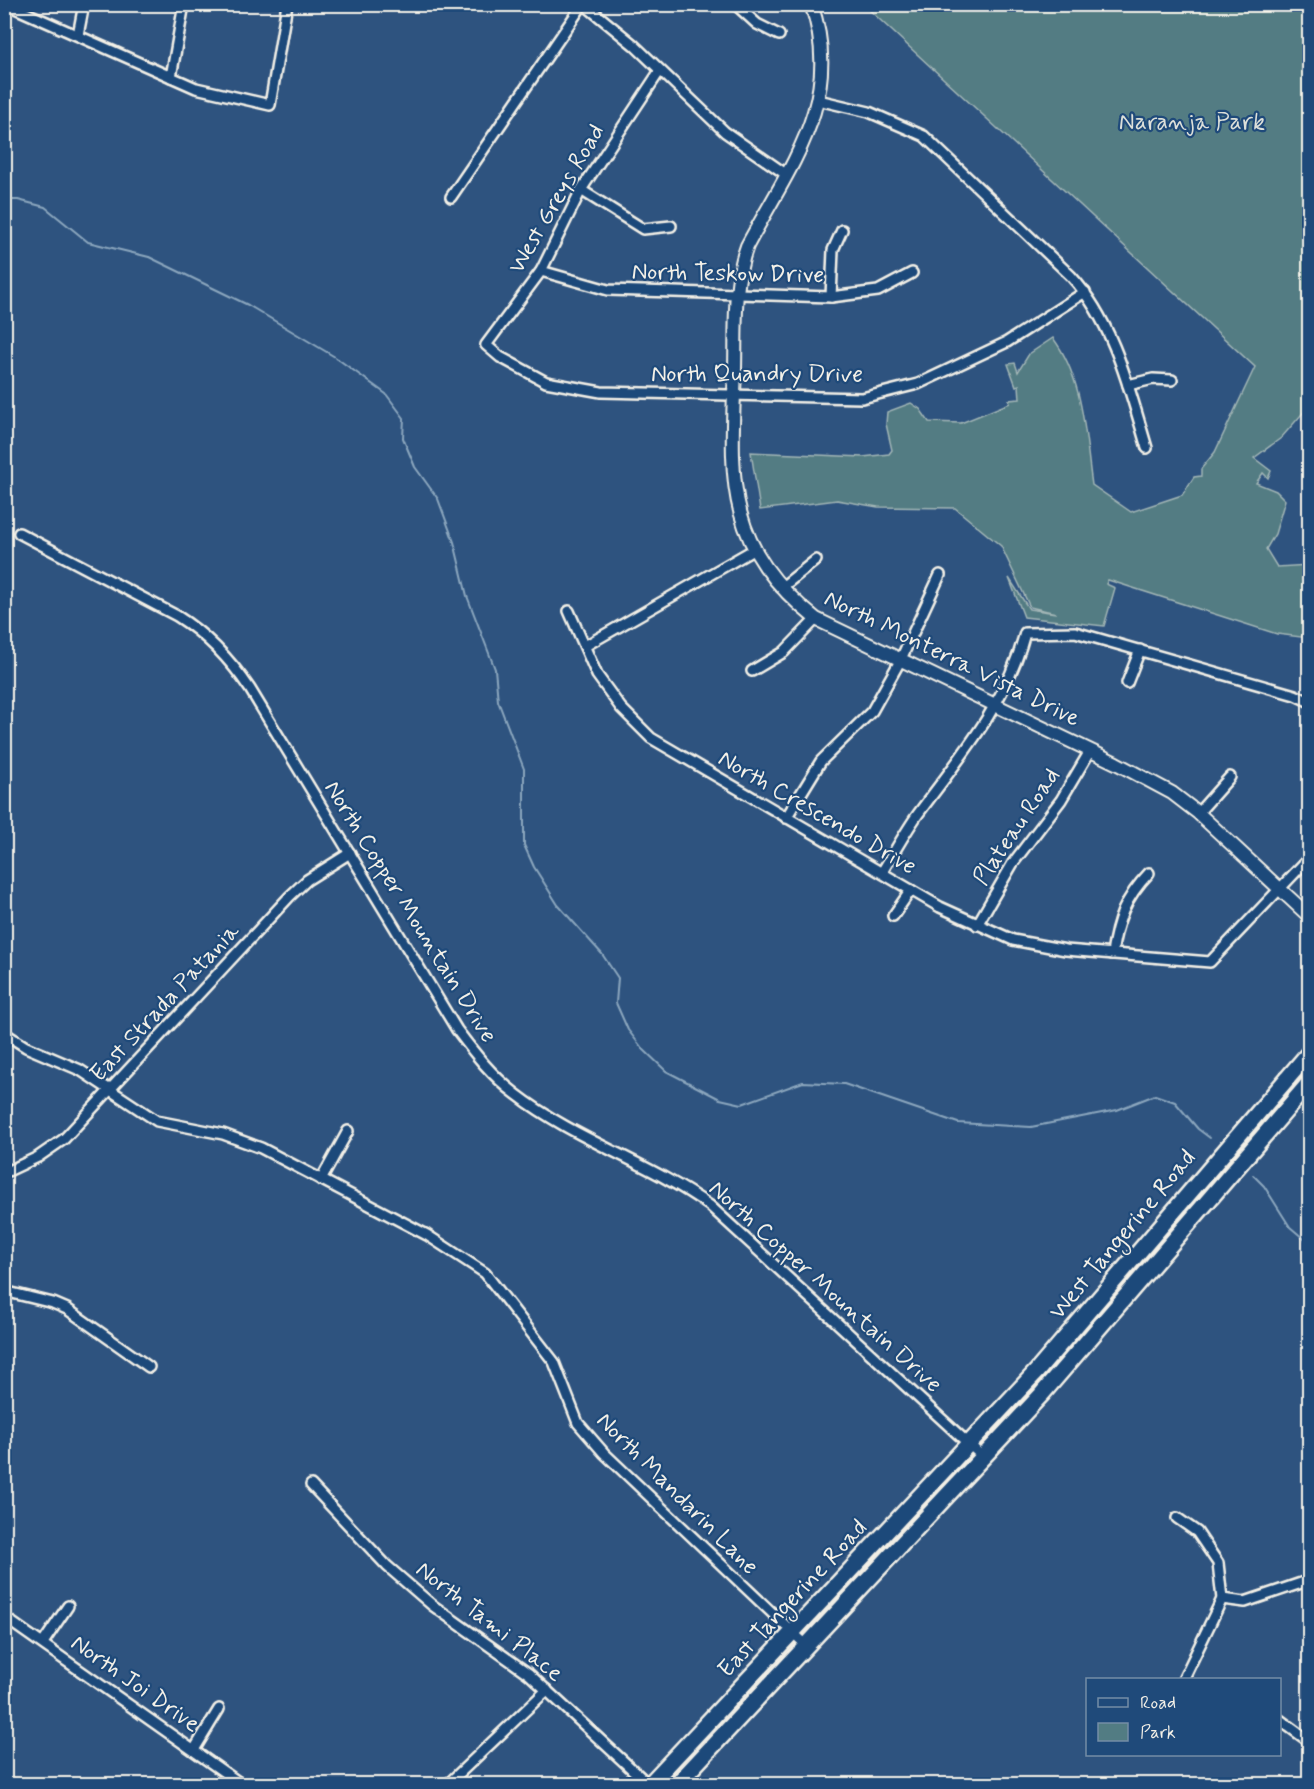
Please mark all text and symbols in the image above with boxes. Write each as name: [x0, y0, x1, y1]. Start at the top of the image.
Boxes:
park label: Naranja Park: [1119, 107, 1265, 138]
street label: West Greys Road: [502, 119, 612, 279]
street label: North Teskow Drive: [631, 257, 825, 291]
street label: North Quandry Drive: [651, 359, 863, 390]
street label: North Monterra Vista Drive: [819, 583, 1085, 735]
street label: North Crescendo Drive: [712, 744, 922, 882]
street label: Plateau Road: [966, 762, 1068, 892]
street label: North Copper Mountain Drive: [316, 775, 504, 1049]
street label: East Strada Patania: [83, 917, 247, 1089]
street label: West Tangerine Road: [1043, 1143, 1205, 1328]
street label: North Copper Mountain Drive: [702, 1174, 948, 1400]
street label: North Mandarin Lane: [589, 1406, 765, 1582]
street label: East Tangerine Road: [711, 1513, 876, 1686]
street label: North Tami Place: [409, 1555, 569, 1689]
street label: North Joi Drive: [64, 1628, 206, 1740]
legend: [1086, 1678, 1281, 1756]
text: Road: [1140, 1691, 1176, 1715]
text: Park: [1140, 1721, 1176, 1745]

